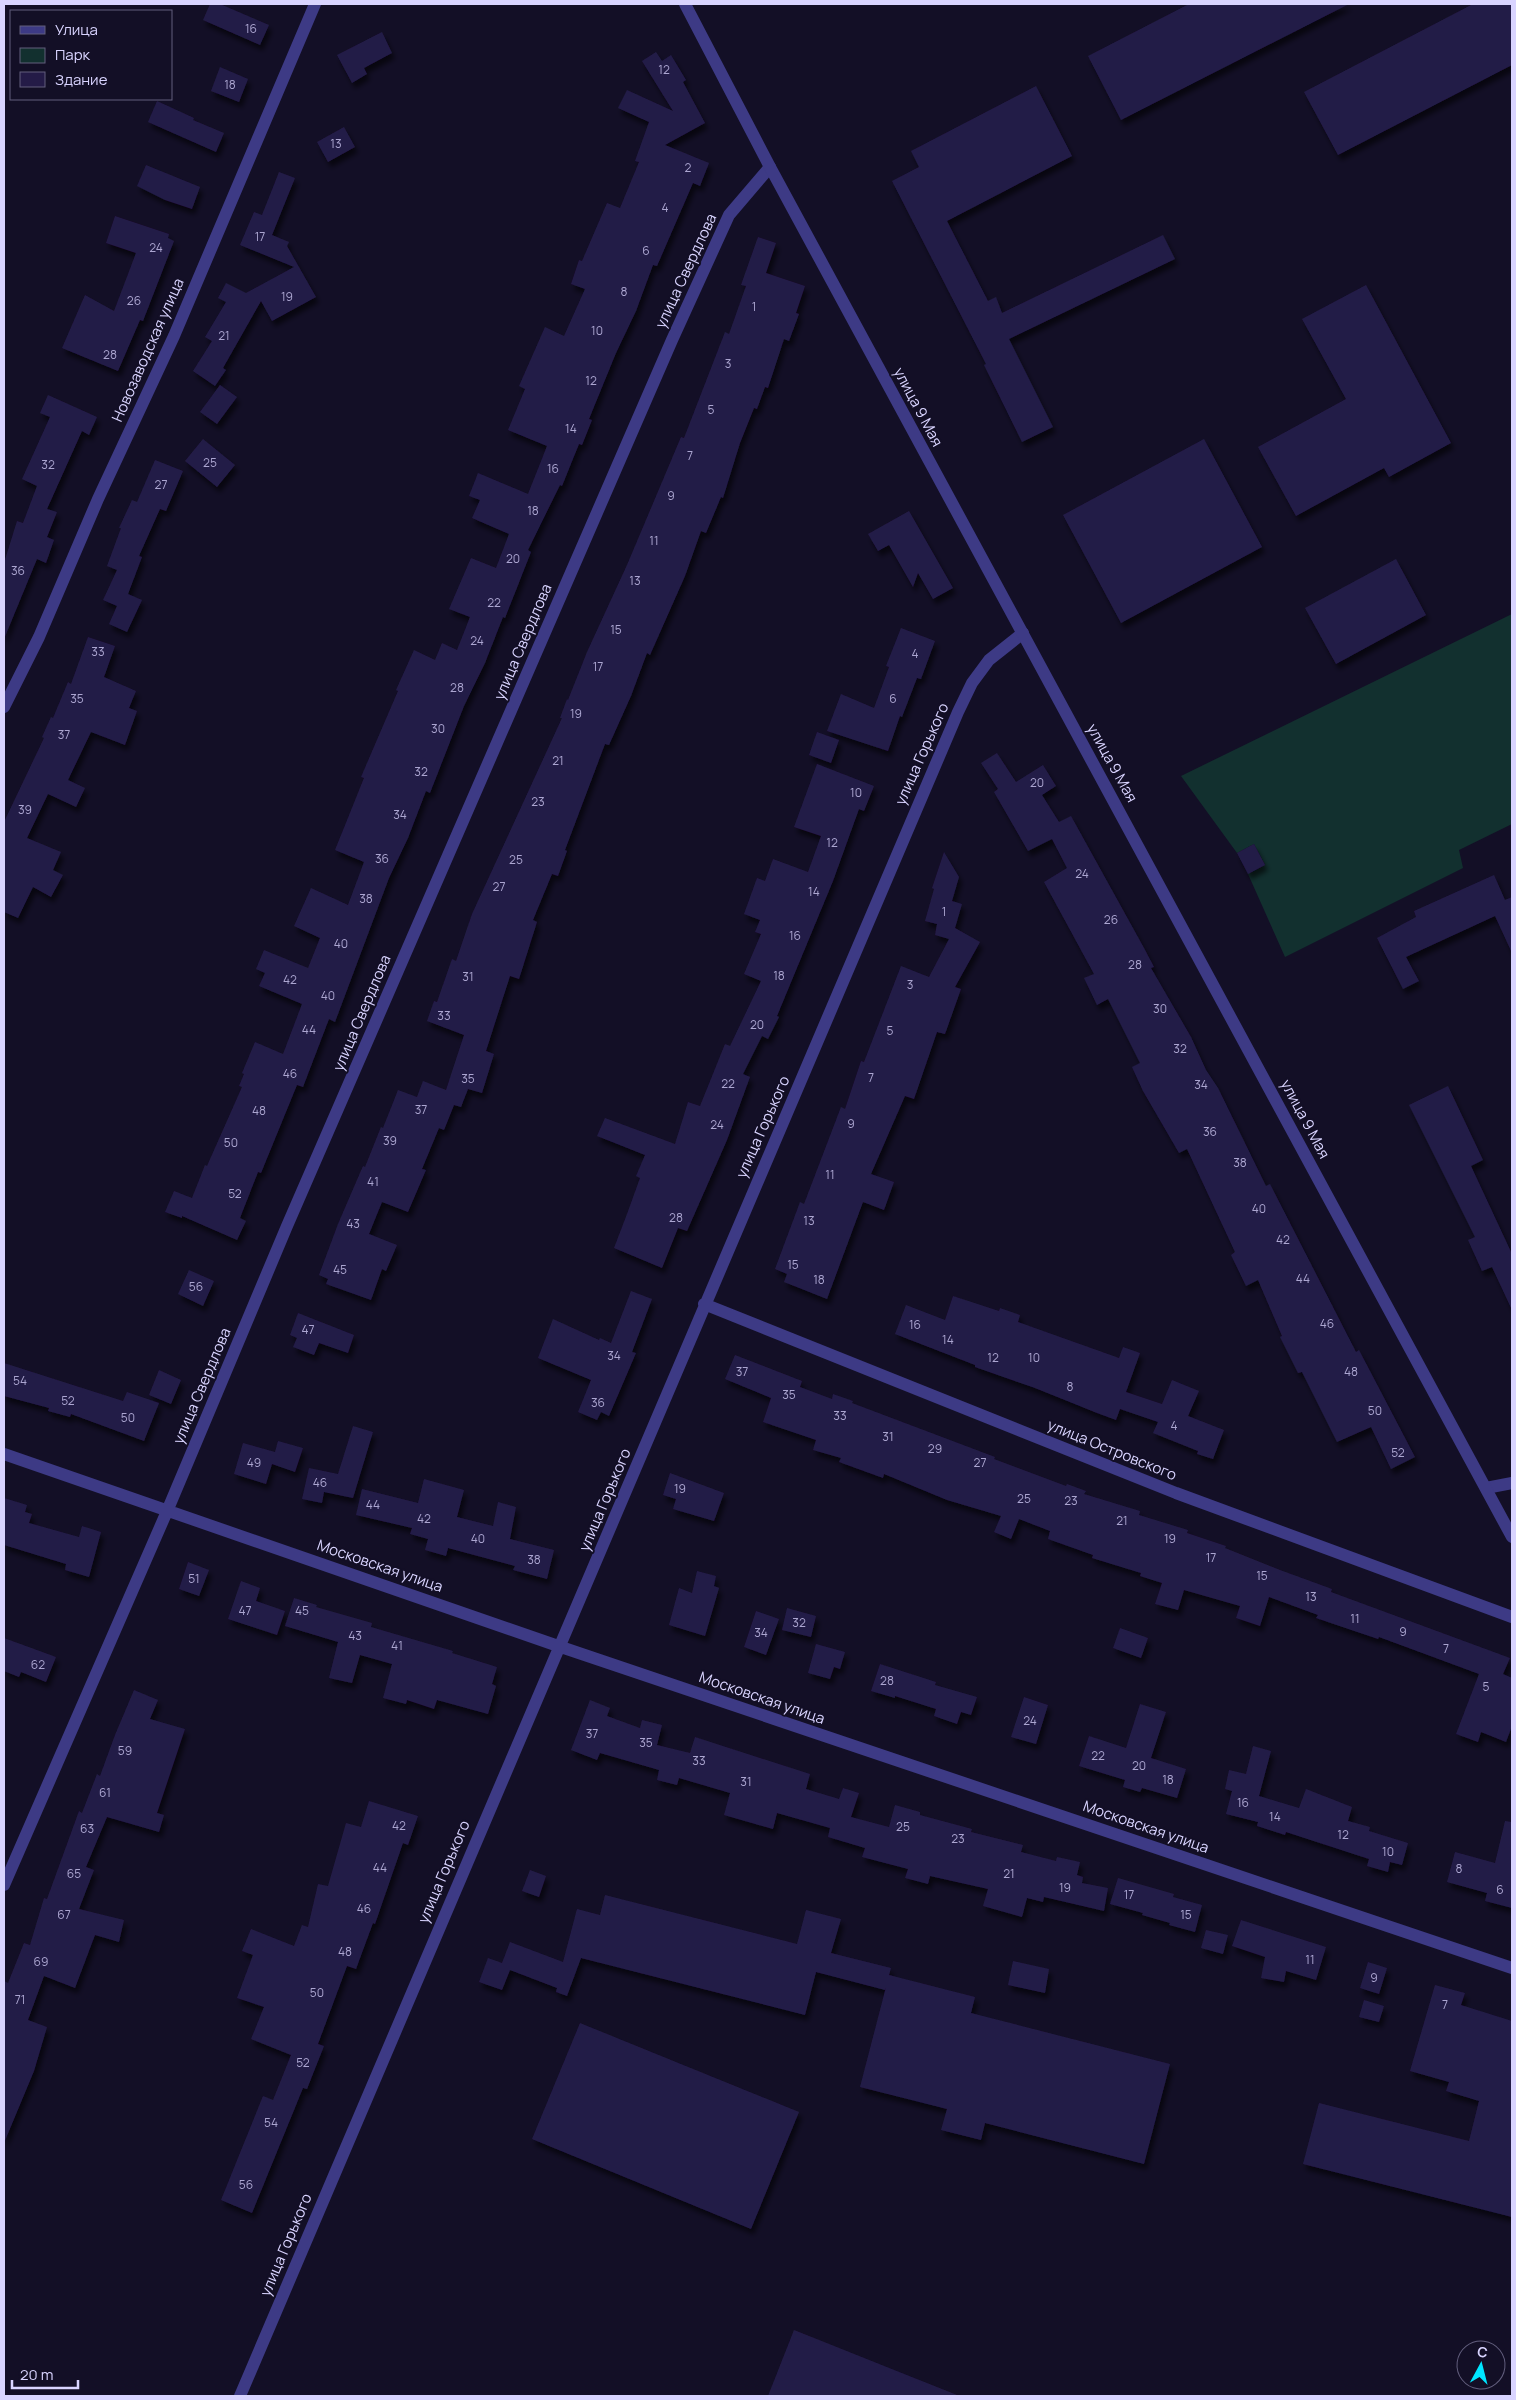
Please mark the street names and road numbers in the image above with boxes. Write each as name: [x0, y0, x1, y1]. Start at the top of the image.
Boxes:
street label: улица Свердлова: [650, 210, 721, 332]
street label: Новозаводская улица: [106, 275, 189, 425]
street label: улица 9 Мая: [889, 363, 948, 450]
street label: улица Свердлова: [489, 580, 557, 703]
street label: улица Горького: [890, 699, 954, 808]
street label: улица 9 Мая: [1082, 720, 1143, 806]
street label: улица Свердлова: [328, 951, 396, 1074]
street label: улица Горького: [731, 1072, 795, 1181]
street label: улица 9 Мая: [1276, 1075, 1335, 1162]
street label: улица Свердлова: [168, 1324, 236, 1447]
street label: улица Островского: [1044, 1414, 1180, 1485]
street label: улица Горького: [573, 1445, 636, 1554]
street label: Московская улица: [314, 1534, 446, 1597]
street label: Московская улица: [696, 1666, 828, 1729]
street label: Московская улица: [1080, 1795, 1212, 1858]
street label: улица Горького: [412, 1817, 475, 1926]
street label: улица Горького: [254, 2190, 317, 2299]

